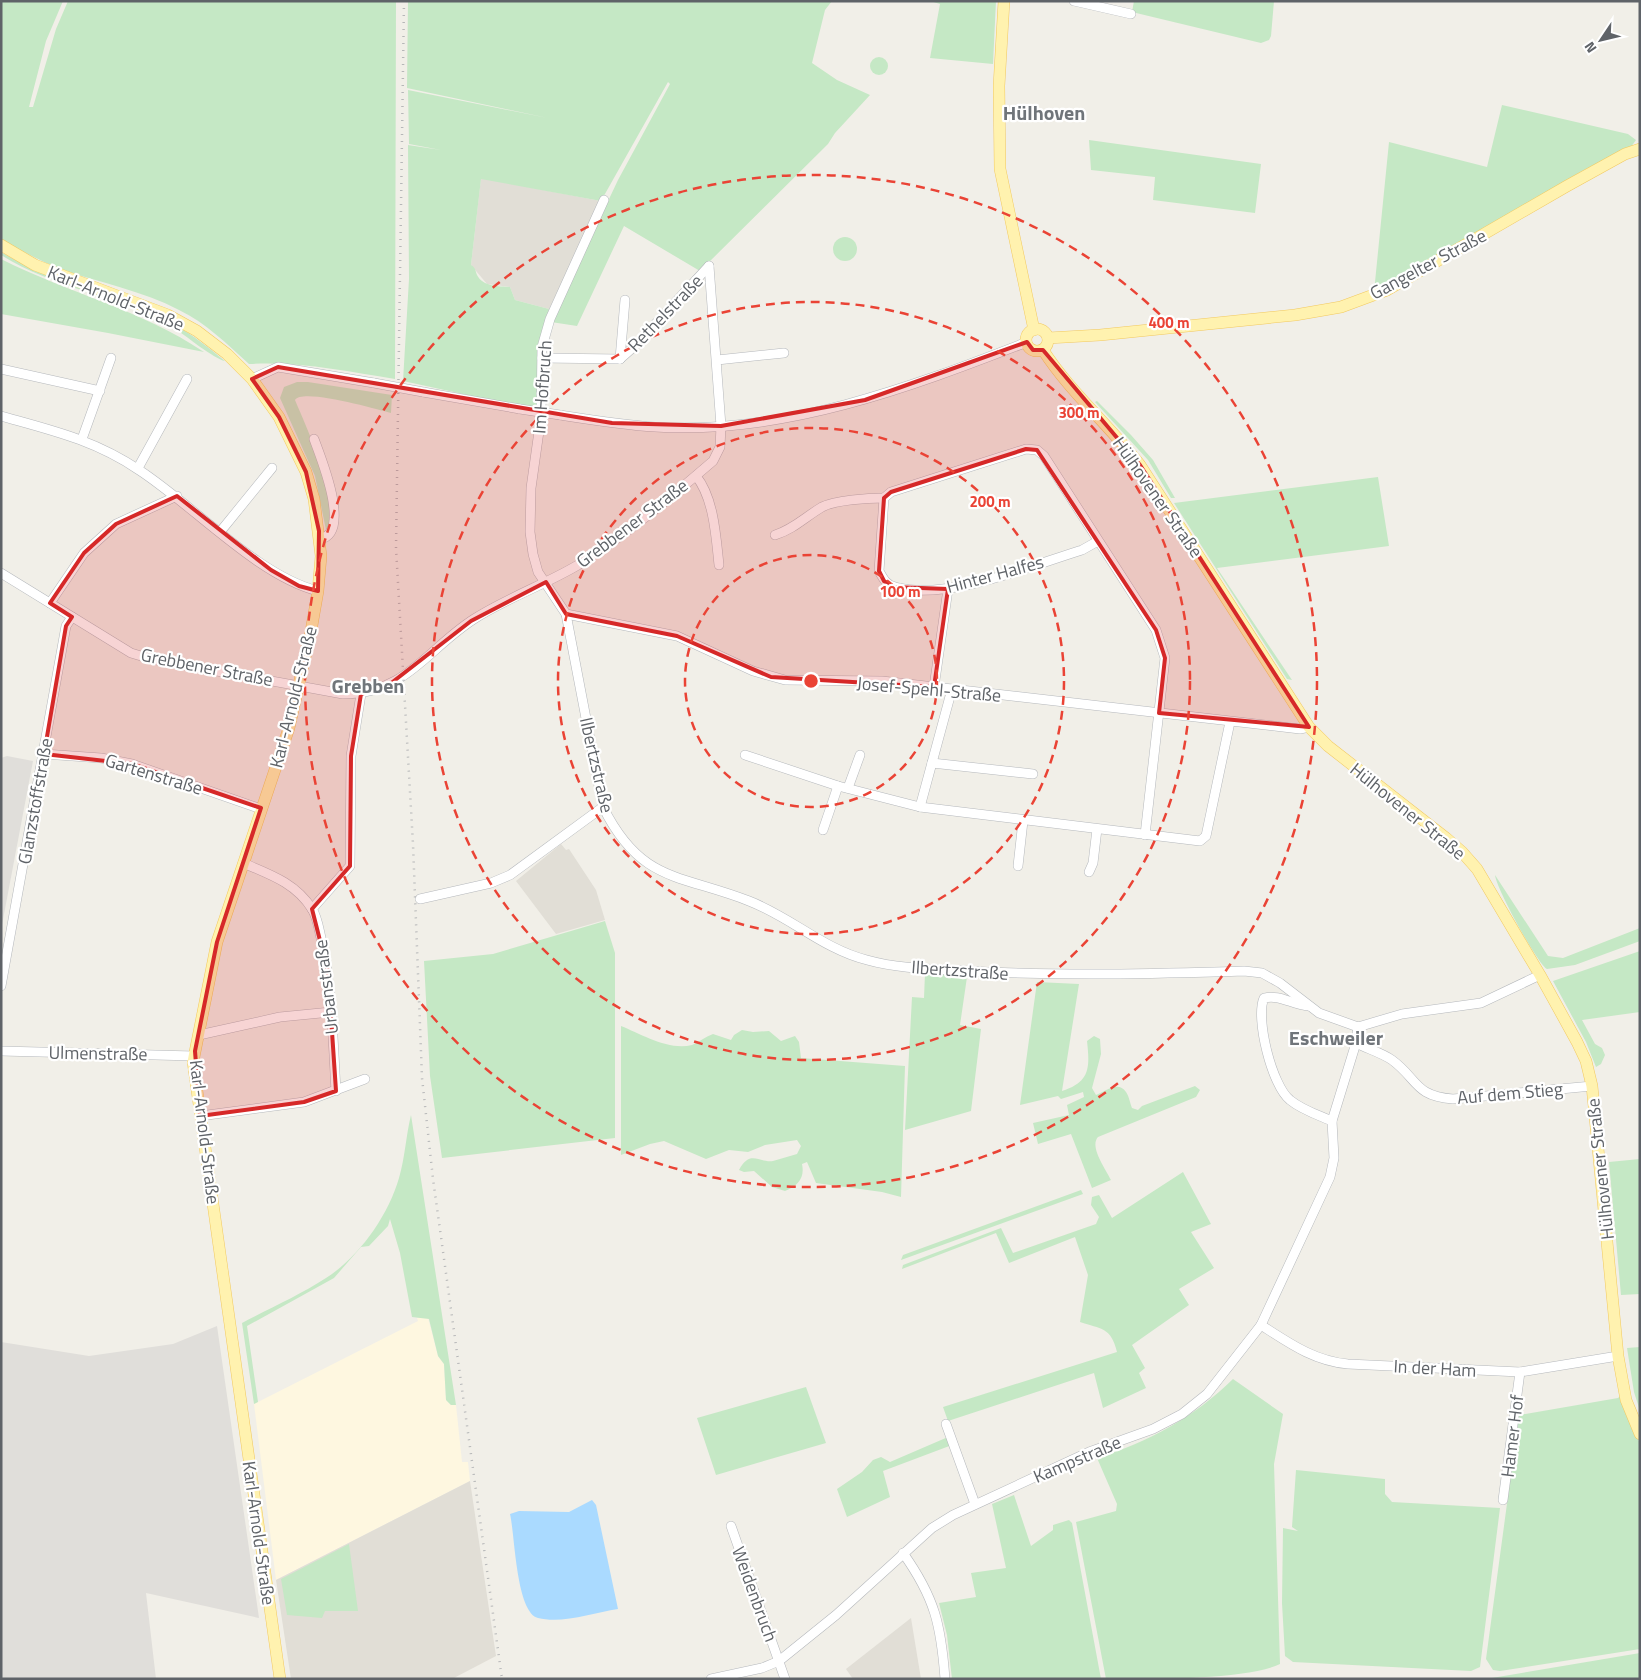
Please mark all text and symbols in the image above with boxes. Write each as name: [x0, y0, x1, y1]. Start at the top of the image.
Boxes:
north arrow: [1576, 15, 1626, 65]
text: N: [1579, 38, 1601, 58]
district label: Hülhoven: [1003, 97, 1085, 128]
street label: Gangelter Straße: [1365, 222, 1491, 306]
street label: Karl-Arnold-Straße: [44, 258, 188, 338]
street label: Rethelstraße: [621, 268, 709, 358]
text: 400 m: [1148, 311, 1190, 334]
street label: Im Hofbruch: [525, 339, 559, 435]
text: 300 m: [1058, 401, 1100, 424]
street label: Hülhovener Straße: [1106, 431, 1210, 563]
street label: Grebbener Straße: [570, 472, 694, 574]
text: 200 m: [969, 490, 1011, 513]
street label: Hinter Halfes: [943, 548, 1047, 600]
text: 100 m: [879, 580, 921, 603]
street label: Karl-Arnold-Straße: [262, 623, 324, 771]
street label: Grebbener Straße: [139, 641, 275, 693]
street label: Josef-Spehl-Straße: [856, 669, 1002, 709]
district label: Grebben: [332, 670, 404, 701]
centre of rings: [802, 672, 820, 690]
street label: Ilbertzstraße: [573, 715, 621, 815]
street label: Glanzstoffstraße: [11, 736, 59, 866]
street label: Gartenstraße: [102, 746, 206, 802]
street label: Hülhovener Straße: [1344, 756, 1472, 866]
street label: Urbanstraße: [307, 938, 345, 1036]
street label: Ilbertzstraße: [911, 953, 1009, 987]
district label: Eschweiler: [1289, 1022, 1384, 1053]
street label: Ulmenstraße: [48, 1039, 148, 1067]
street label: Karl-Arnold-Straße: [183, 1058, 227, 1206]
street label: Auf dem Stieg: [1456, 1075, 1564, 1111]
street label: Hülhovener Straße: [1579, 1097, 1621, 1241]
street label: In der Ham: [1393, 1352, 1477, 1384]
street label: Hamer Hof: [1494, 1393, 1530, 1479]
street label: Kampstraße: [1029, 1428, 1125, 1490]
street label: Karl-Arnold-Straße: [236, 1459, 282, 1607]
street label: Weidenbruch: [725, 1543, 785, 1645]

